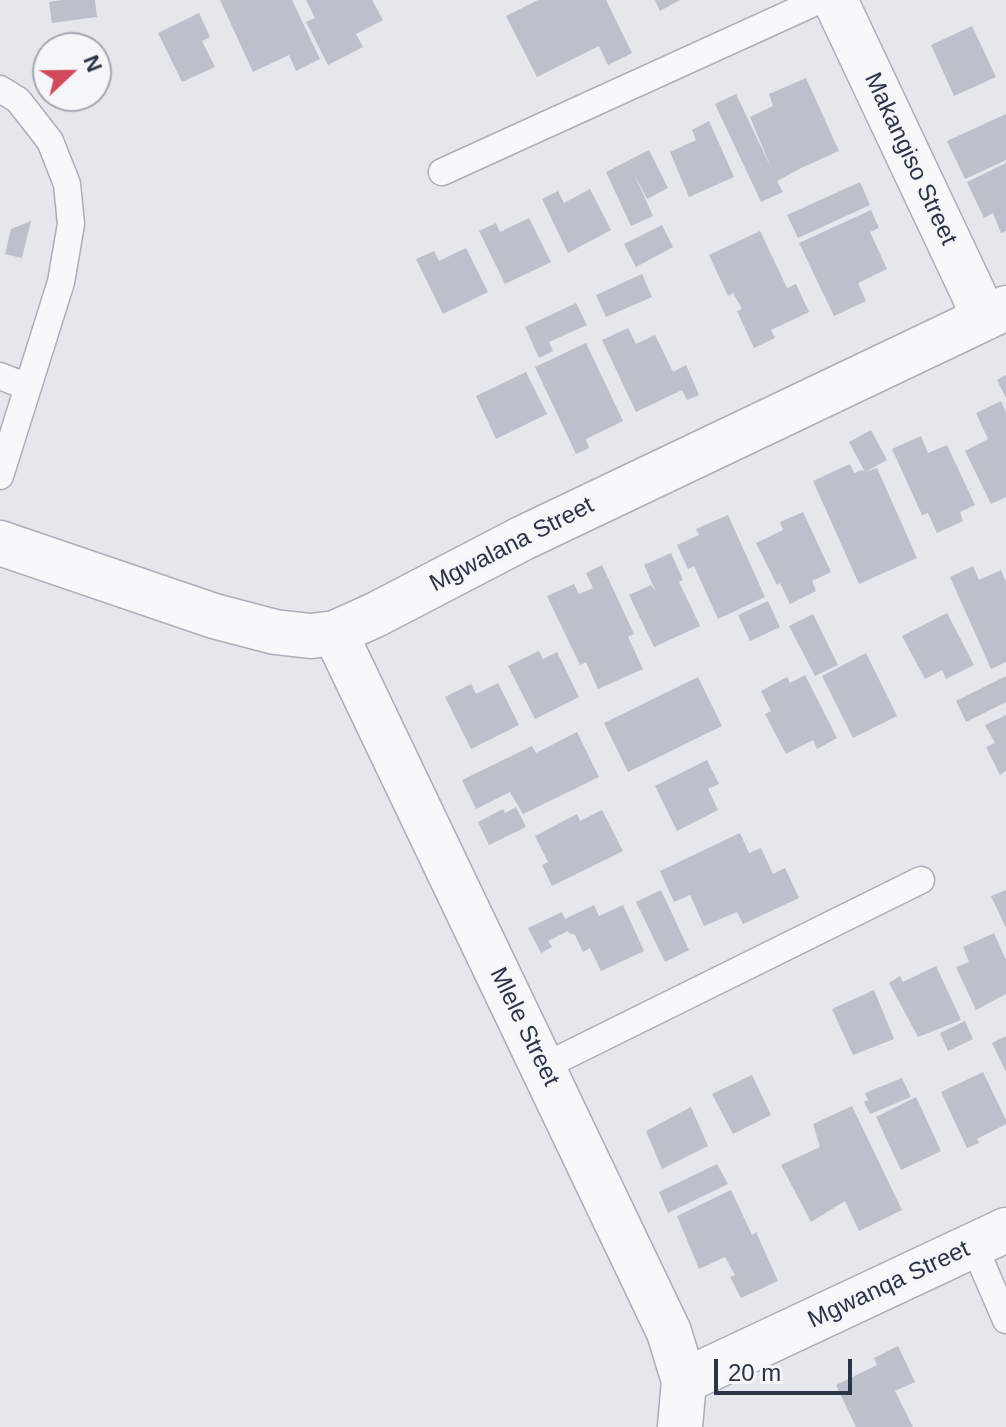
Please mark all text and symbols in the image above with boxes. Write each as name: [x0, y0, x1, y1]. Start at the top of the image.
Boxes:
north arrow: [32, 32, 112, 112]
text: N: [78, 52, 107, 76]
street label: Makangiso Street: [857, 68, 963, 250]
street label: Mgwalana Street: [425, 491, 599, 599]
street label: Mlele Street: [483, 963, 565, 1091]
street label: Mgwanqa Street: [804, 1235, 974, 1335]
scale bar: [718, 1343, 856, 1393]
text: 20 m: [728, 1359, 781, 1386]

